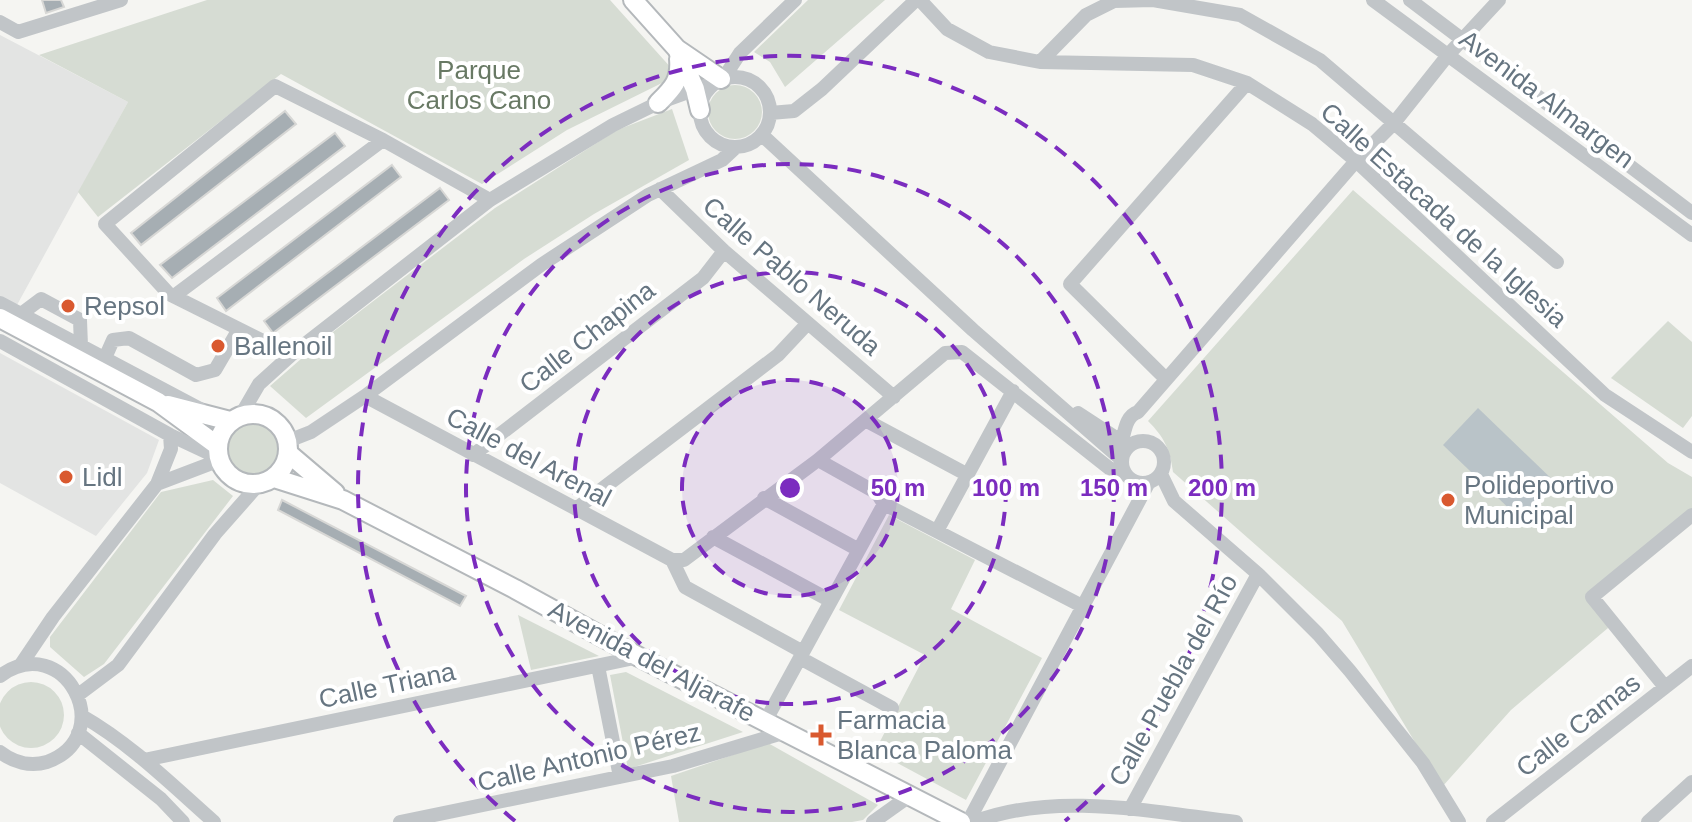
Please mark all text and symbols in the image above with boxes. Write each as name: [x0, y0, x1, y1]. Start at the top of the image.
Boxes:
street label: Avenida Almargen: [1454, 24, 1640, 174]
park label: Parque Carlos Cano: [407, 55, 551, 115]
street label: Calle Estacada de la Iglesia: [1315, 96, 1574, 334]
street label: Calle Pablo Neruda: [697, 191, 887, 362]
street label: Calle Chapina: [513, 275, 661, 399]
place label: Repsol: [84, 291, 165, 321]
marker: Repsol: [59, 297, 77, 315]
place label: Ballenoil: [234, 331, 332, 361]
marker: Ballenoil: [209, 337, 227, 355]
street label: Calle del Arenal: [442, 401, 616, 513]
place label: Lidl: [82, 462, 122, 492]
marker: Lidl: [57, 468, 75, 486]
place label: Polideportivo Municipal: [1464, 470, 1614, 530]
centre of rings: [776, 474, 804, 502]
text: 50 m: [871, 474, 925, 501]
text: 100 m: [972, 474, 1040, 501]
text: 150 m: [1080, 474, 1148, 501]
text: 200 m: [1188, 474, 1256, 501]
marker: Polideportivo Municipal: [1439, 491, 1457, 509]
street label: Calle Puebla del Río: [1102, 569, 1244, 791]
street label: Avenida del Aljarafe: [544, 594, 760, 728]
street label: Calle Triana: [316, 656, 458, 714]
street label: Calle Camas: [1510, 667, 1646, 783]
place label: Farmacia Blanca Paloma: [837, 705, 1012, 765]
street label: Calle Antonio Pérez: [474, 717, 704, 797]
marker: Farmacia Blanca Paloma: [812, 726, 830, 744]

